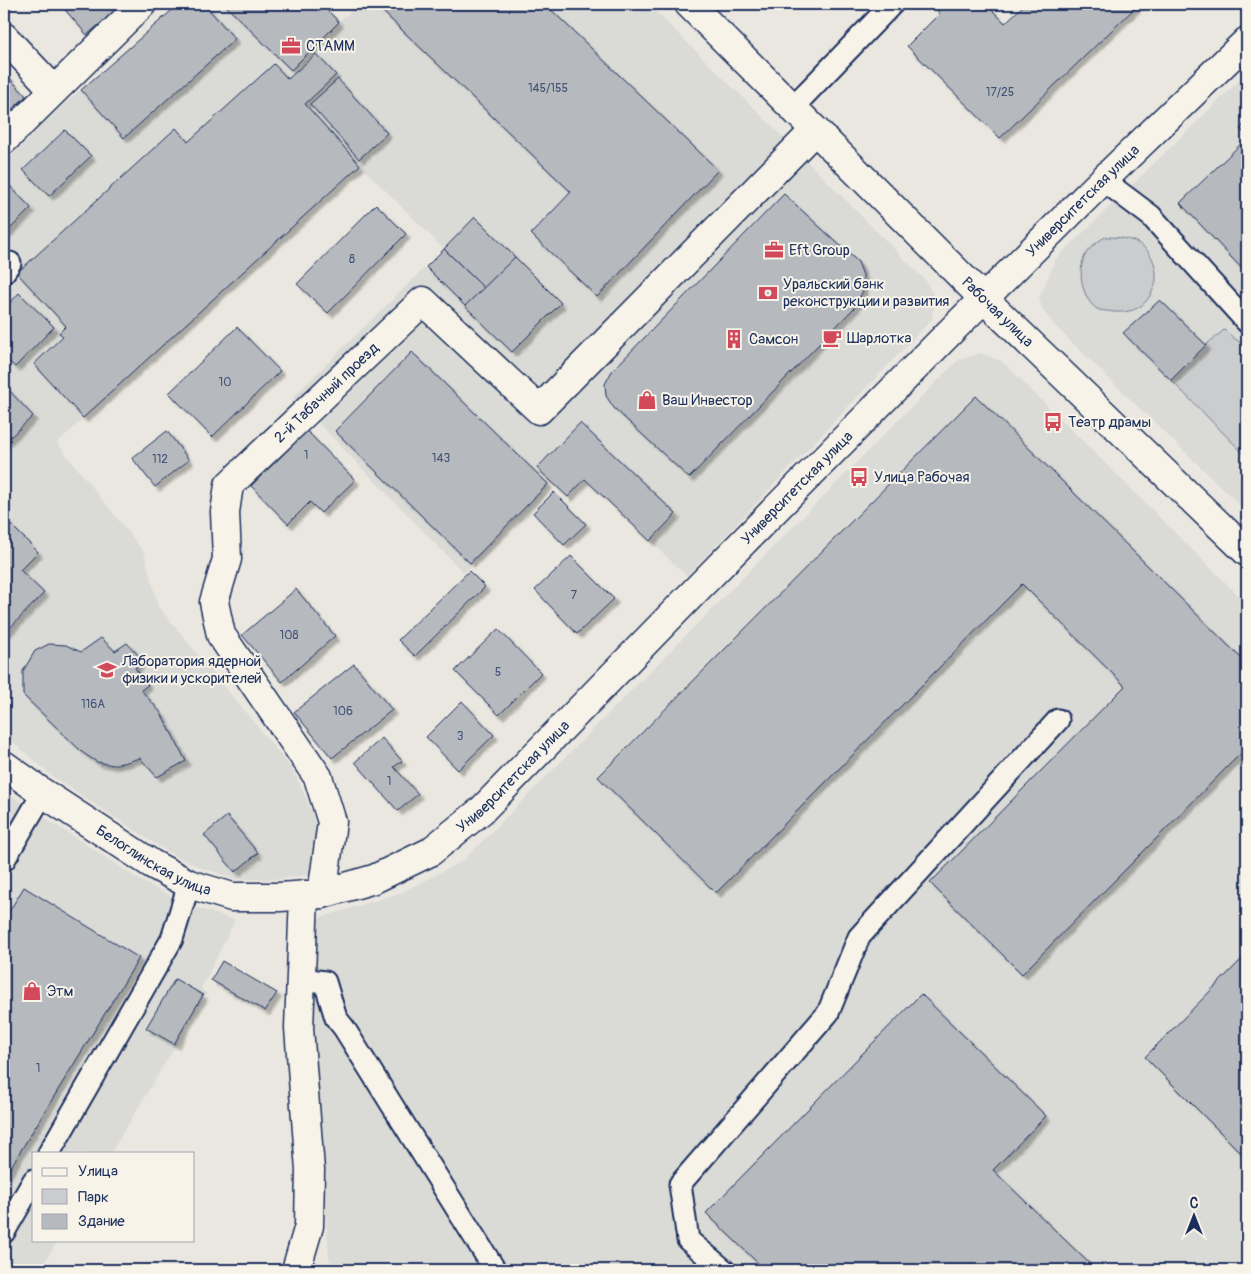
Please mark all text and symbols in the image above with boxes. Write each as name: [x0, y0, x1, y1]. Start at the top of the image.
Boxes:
office icon: СТАММ: [280, 35, 302, 57]
place label: СТАММ: [306, 37, 355, 56]
house number: 145/155: [528, 81, 568, 96]
house number: 17/25: [986, 85, 1014, 100]
street label: Университетская улица: [1022, 141, 1143, 261]
office icon: Eft Group: [763, 239, 785, 261]
place label: Eft Group: [789, 241, 850, 260]
house number: 8: [349, 252, 355, 267]
street label: Рабочая улица: [958, 273, 1038, 351]
place label: Уральский банк реконструкции и развития: [783, 275, 949, 311]
bank icon: Уральский банк реконструкции и развития: [757, 282, 779, 304]
cafe icon: Шарлотка: [821, 327, 843, 349]
building icon: Самсон: [723, 328, 745, 350]
place label: Шарлотка: [847, 329, 912, 348]
place label: Самсон: [749, 330, 798, 349]
street label: 2-й Табачный проезд: [270, 338, 383, 447]
house number: 10: [219, 375, 231, 390]
shop icon: Ваш Инвестор: [636, 389, 658, 411]
place label: Ваш Инвестор: [662, 391, 753, 410]
bus stop icon: Театр драмы: [1042, 411, 1064, 433]
place label: Театр драмы: [1068, 413, 1151, 432]
street label: Университетская улица: [737, 427, 857, 548]
house number: 1: [304, 448, 308, 463]
house number: 143: [432, 451, 450, 466]
house number: 112: [152, 452, 168, 467]
bus stop icon: Улица Рабочая: [848, 466, 870, 488]
place label: Улица Рабочая: [874, 468, 969, 487]
house number: 7: [571, 588, 578, 603]
house number: 108: [280, 628, 298, 643]
place label: Лаборатория ядерной физики и ускорителей: [121, 652, 262, 688]
school or university icon: Лаборатория ядерной физики и ускорителей: [96, 659, 118, 681]
house number: 5: [495, 665, 501, 680]
house number: 116А: [81, 697, 105, 712]
house number: 106: [333, 704, 353, 719]
street label: Университетская улица: [452, 716, 574, 836]
house number: 3: [457, 729, 464, 744]
house number: 1: [387, 774, 391, 789]
street label: Белоглинская улица: [92, 821, 213, 900]
shop icon: Этм: [21, 980, 43, 1002]
place label: Этм: [47, 982, 74, 1001]
house number: 1: [36, 1061, 40, 1076]
legend: [32, 1152, 195, 1242]
text: Улица: [78, 1162, 118, 1181]
text: Парк: [78, 1188, 109, 1207]
north arrow: [1168, 1192, 1218, 1242]
text: С: [1190, 1195, 1199, 1212]
text: Здание: [78, 1212, 125, 1231]

